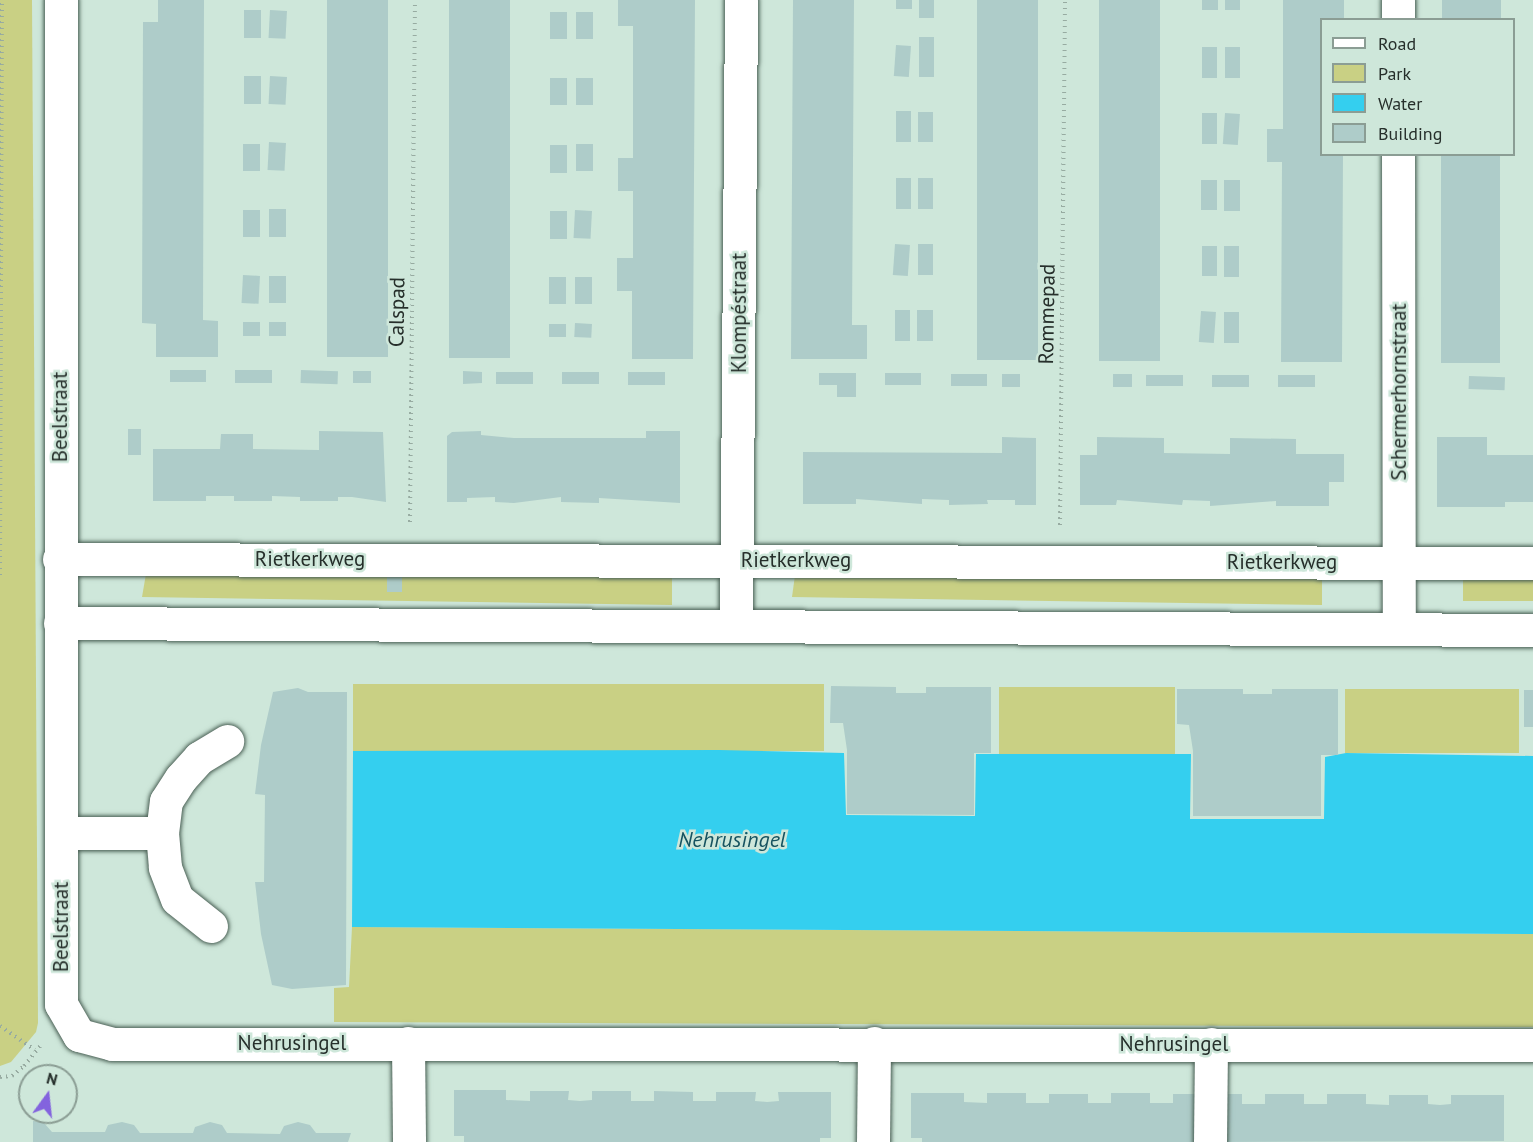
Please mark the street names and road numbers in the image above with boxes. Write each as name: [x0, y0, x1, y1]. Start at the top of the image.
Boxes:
street label: Klompéstraat: [726, 253, 752, 373]
street label: Rommepad: [1034, 263, 1060, 365]
street label: Calspad: [384, 277, 410, 347]
street label: Schermerhornstraat: [1386, 303, 1412, 481]
street label: Beelstraat: [47, 372, 73, 462]
street label: Rietkerkweg: [255, 546, 365, 572]
street label: Rietkerkweg: [741, 547, 851, 573]
street label: Rietkerkweg: [1227, 549, 1337, 575]
street label: Beelstraat: [48, 882, 74, 972]
street label: Nehrusingel: [238, 1030, 346, 1056]
street label: Nehrusingel: [1120, 1031, 1228, 1057]

